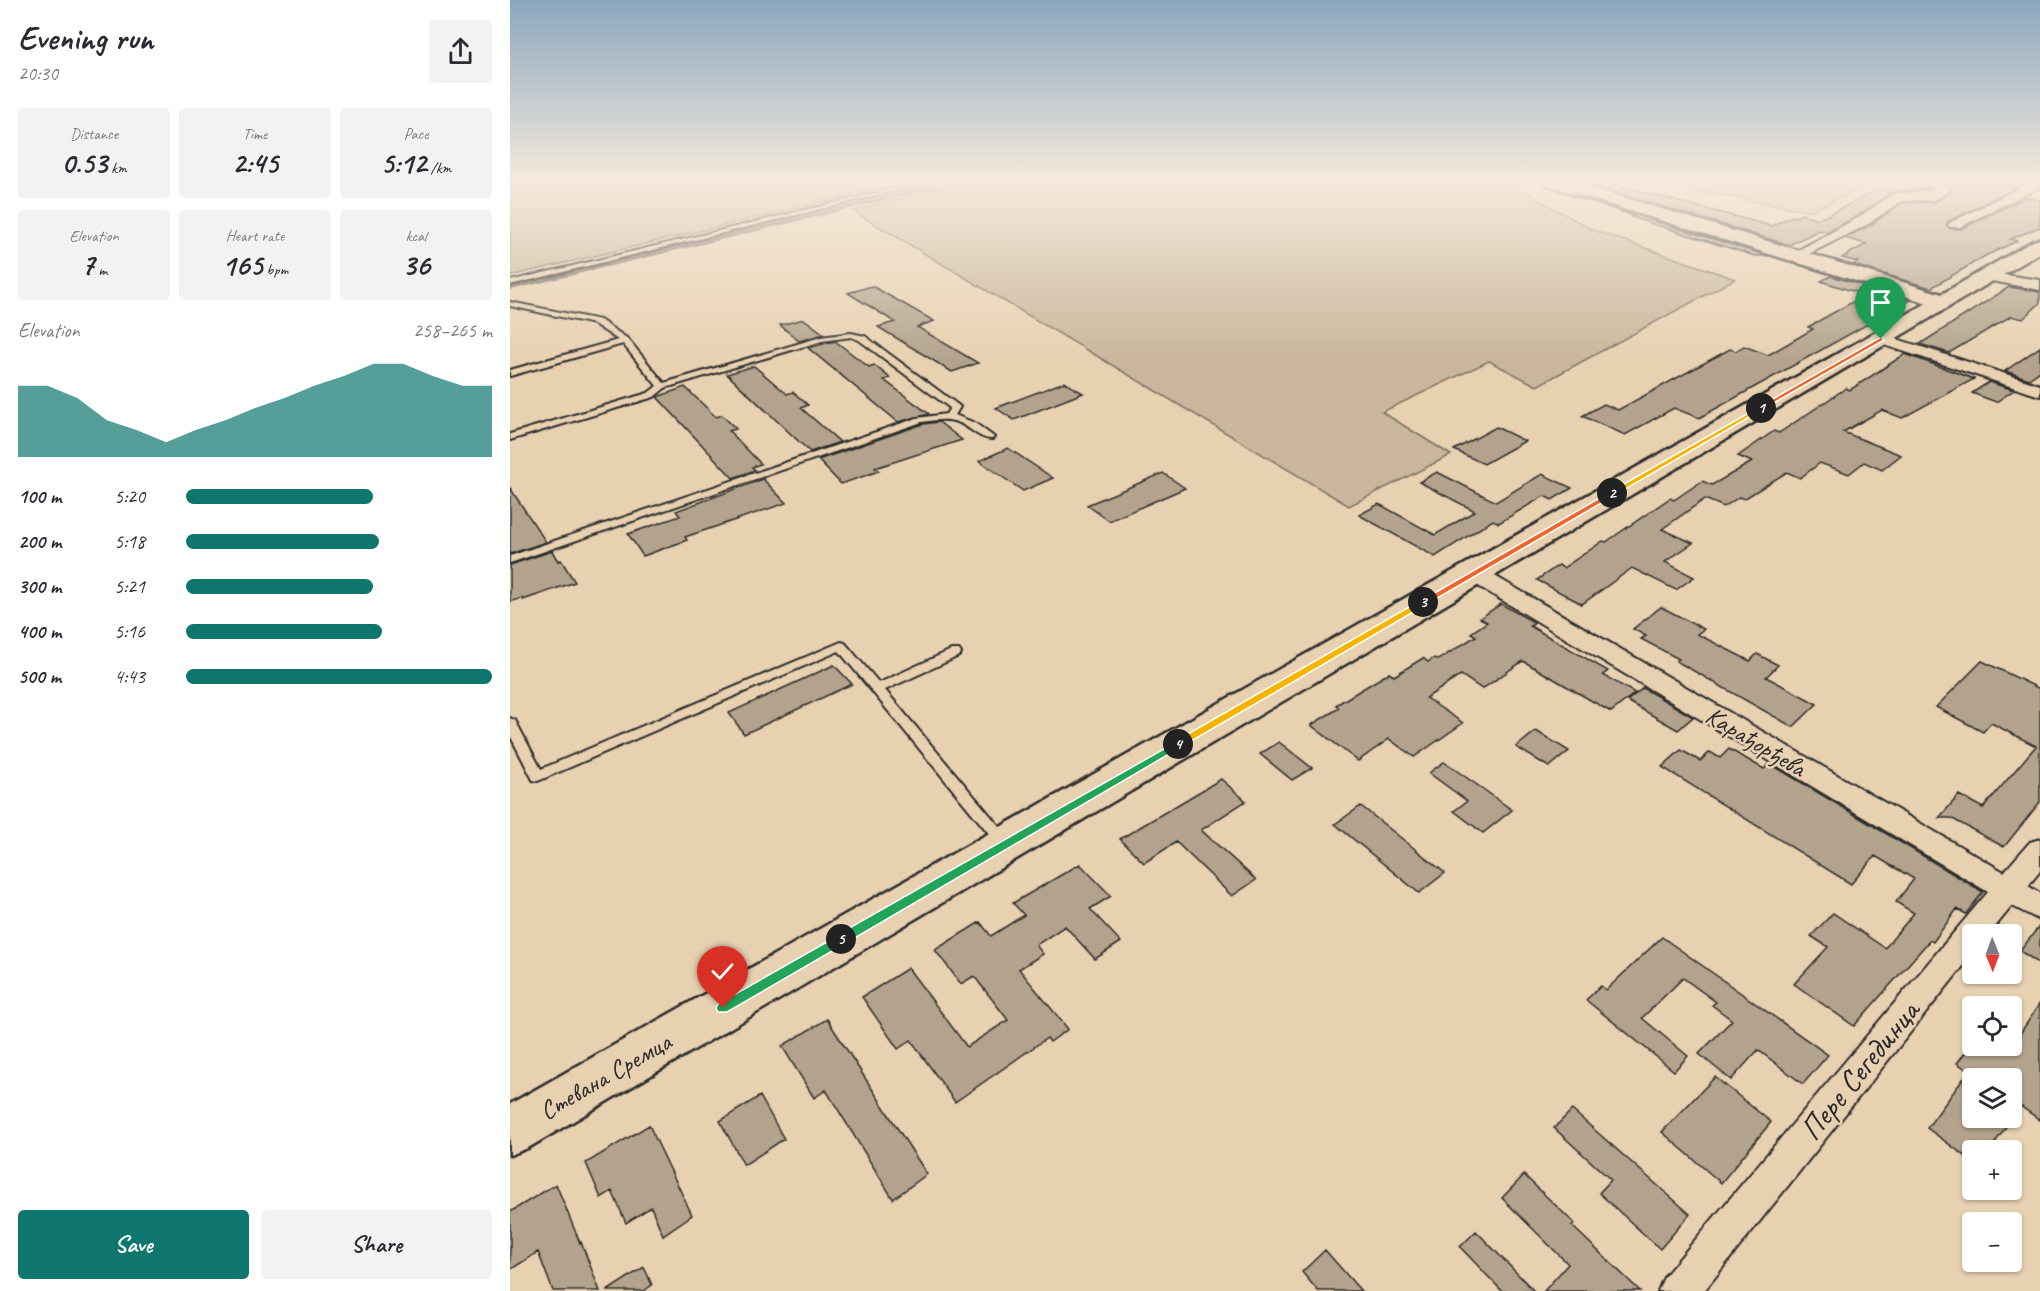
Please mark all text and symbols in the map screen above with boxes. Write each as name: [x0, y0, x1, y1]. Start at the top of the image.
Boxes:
text: Evening run: [18, 17, 153, 59]
button: share: [429, 20, 492, 83]
text: 20:30: [18, 61, 58, 86]
text: Distance: [70, 124, 118, 144]
text: Time: [243, 124, 267, 144]
text: Pace: [404, 124, 428, 144]
text: 0.53: [61, 144, 107, 182]
text: 2:45: [232, 144, 278, 182]
text: 5:12: [381, 144, 427, 182]
text: km: [107, 158, 127, 178]
text: /km: [427, 158, 451, 178]
text: Elevation: [69, 226, 119, 246]
text: Heart rate: [226, 226, 284, 246]
text: kcal: [405, 226, 427, 246]
text: 7: [81, 246, 94, 284]
text: 165: [222, 246, 262, 284]
text: 36: [402, 246, 430, 284]
text: m: [94, 260, 107, 280]
text: bpm: [262, 260, 288, 280]
pin: [1855, 277, 1906, 339]
icon: arrive: [1864, 286, 1897, 319]
text: Elevation: [18, 318, 80, 343]
text: 258–265 m: [413, 318, 492, 343]
pin: 1: [1746, 393, 1776, 423]
text: 1: [1757, 398, 1765, 418]
pin: 2: [1597, 478, 1627, 508]
text: 2: [1608, 483, 1616, 503]
text: 100 m: [18, 484, 61, 509]
text: 5:20: [114, 484, 145, 509]
text: 200 m: [18, 529, 61, 554]
text: 5:18: [114, 529, 145, 554]
text: 300 m: [18, 574, 61, 599]
text: 5:21: [114, 574, 145, 599]
pin: 3: [1408, 587, 1438, 617]
text: 3: [1419, 592, 1427, 612]
text: 400 m: [18, 619, 61, 644]
text: 5:16: [114, 619, 145, 644]
text: 500 m: [18, 664, 61, 689]
text: 4:43: [114, 664, 145, 689]
street label: Карађорђева: [1700, 699, 1813, 785]
pin: 4: [1163, 729, 1193, 759]
text: 4: [1174, 734, 1182, 754]
pin: 5: [826, 924, 856, 954]
north arrow: [1962, 924, 2022, 984]
map controls: [1962, 924, 2022, 1272]
text: 5: [838, 929, 844, 949]
pin: [697, 946, 748, 1008]
icon: check: [706, 955, 739, 988]
street label: Пере Сегединца: [1790, 990, 1930, 1149]
button: locate: [1962, 996, 2022, 1056]
street label: Стевана Сремца: [534, 1025, 678, 1127]
button: layers: [1962, 1068, 2022, 1128]
button: +: [1962, 1140, 2022, 1200]
button: Save: [18, 1210, 249, 1279]
button: Share: [261, 1210, 492, 1279]
button: −: [1962, 1212, 2022, 1272]

